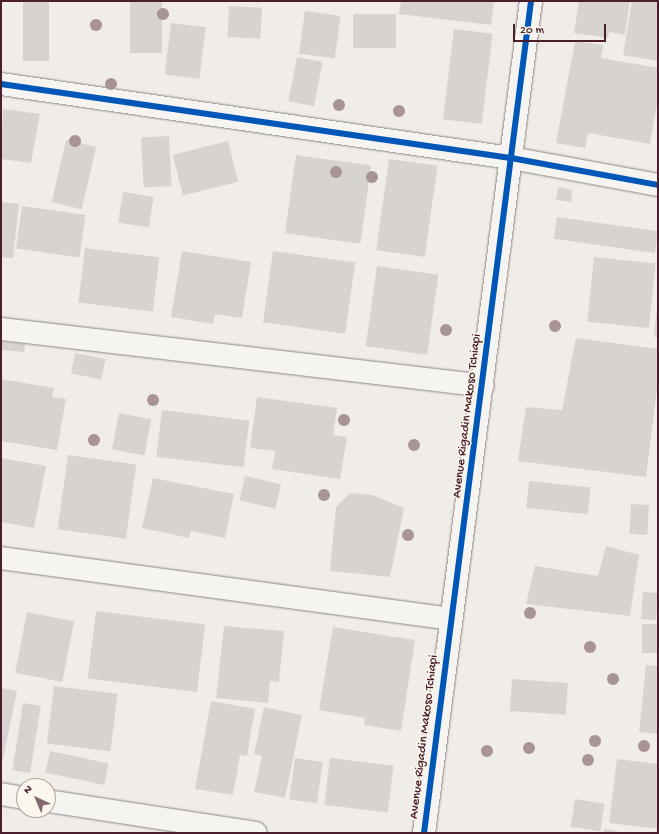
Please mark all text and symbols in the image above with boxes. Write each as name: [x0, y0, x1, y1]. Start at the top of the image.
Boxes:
scale bar: [515, 16, 608, 42]
text: 20 m: [520, 24, 544, 38]
street label: Avenue Rigadin Makoso Tchiapi: [450, 333, 486, 499]
street label: Avenue Rigadin Makoso Tchiapi: [407, 654, 443, 820]
north arrow: [16, 778, 56, 818]
text: N: [22, 783, 35, 797]

